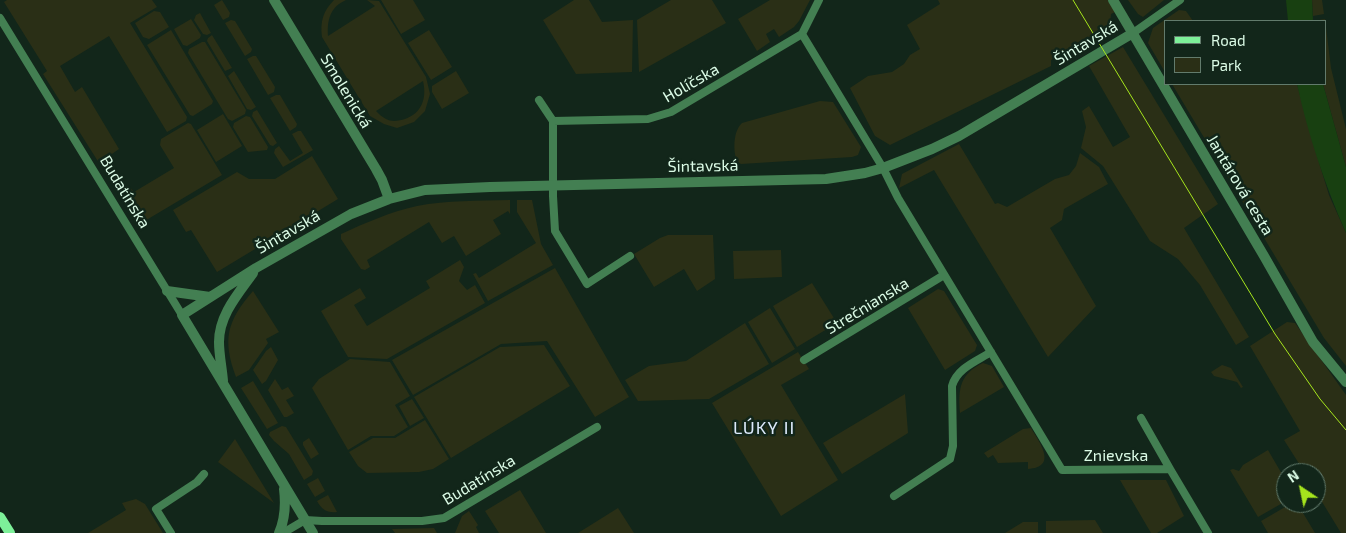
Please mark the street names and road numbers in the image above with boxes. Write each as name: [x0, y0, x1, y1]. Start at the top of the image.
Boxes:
street label: Šintavská: [1051, 17, 1121, 69]
street label: Smolenická: [316, 50, 376, 132]
street label: Holíčska: [660, 59, 722, 107]
street label: Jantárová cesta: [1203, 131, 1277, 239]
street label: Budatínska: [96, 152, 154, 232]
street label: Šintavská: [668, 156, 738, 176]
street label: Šintavská: [253, 206, 323, 258]
street label: Strečnianska: [822, 274, 912, 338]
street label: Znievska: [1084, 446, 1148, 466]
street label: Budatínska: [439, 451, 519, 509]

